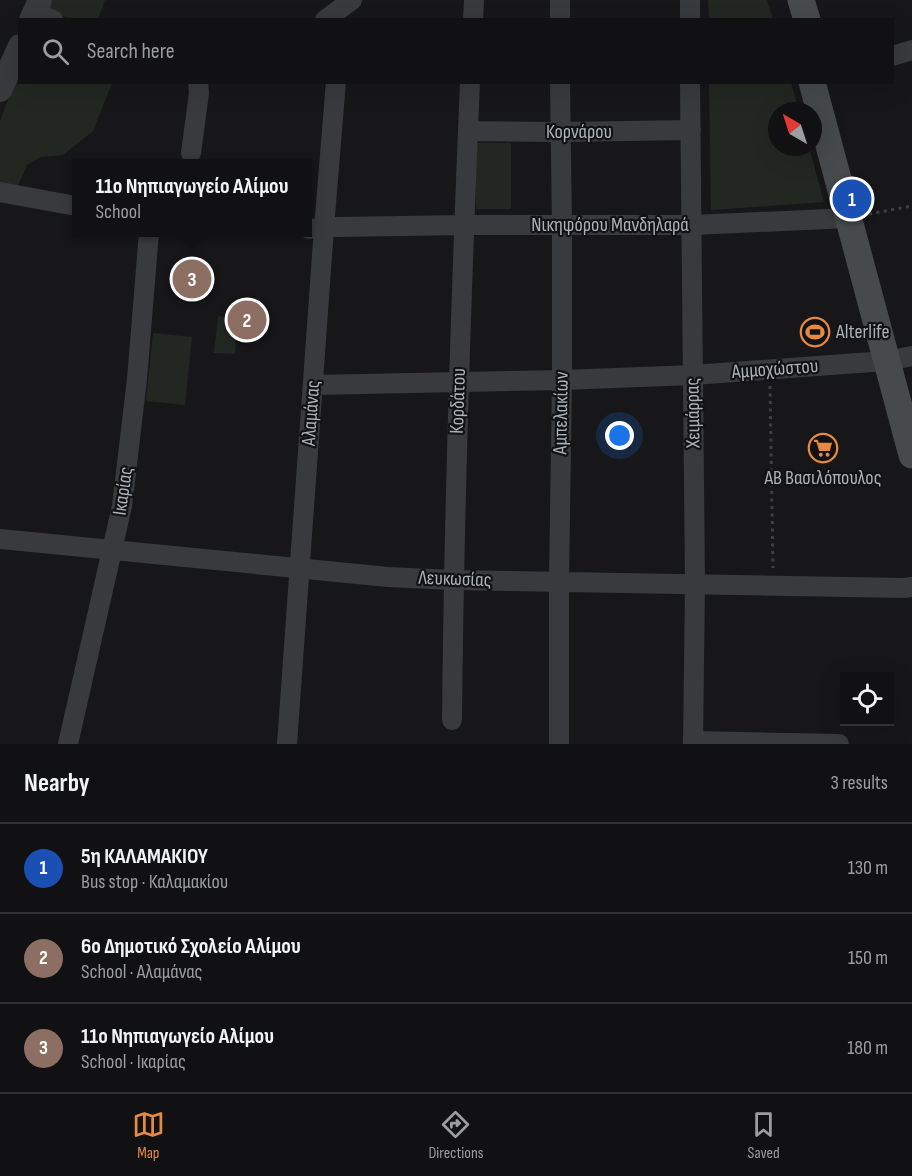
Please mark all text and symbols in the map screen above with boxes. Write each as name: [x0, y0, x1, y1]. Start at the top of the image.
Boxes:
search box: [18, 18, 894, 84]
icon: search: [39, 35, 72, 68]
text: Search here: [87, 38, 174, 65]
north arrow: [768, 102, 822, 156]
street label: Κορνάρου: [546, 120, 612, 144]
popup: [72, 159, 312, 237]
text: 11ο Νηπιαγωγείο Αλίμου: [95, 173, 289, 200]
pin: 1: [832, 176, 872, 222]
text: School: [95, 200, 141, 224]
street label: Νικηφόρου Μανδηλαρά: [531, 213, 689, 237]
pin: 3: [172, 256, 212, 302]
pin: 2: [228, 298, 266, 342]
sports icon: Alterlife: [799, 316, 831, 348]
place label: Alterlife: [835, 320, 890, 344]
street label: Αμμοχώστου: [730, 354, 819, 384]
street label: Κορδάτου: [445, 368, 471, 434]
street label: Αμπελακίων: [548, 371, 574, 456]
street label: Χειμάρρας: [680, 377, 706, 449]
street label: Αλαμάνας: [297, 379, 325, 448]
your location: [605, 421, 634, 450]
supermarket icon: ΑΒ Βασιλόπουλος: [807, 432, 839, 464]
street label: Ικαρίας: [108, 465, 138, 517]
place label: ΑΒ Βασιλόπουλος: [763, 466, 882, 490]
street label: Λευκωσίας: [417, 566, 492, 592]
map controls: [840, 672, 894, 726]
button: locate: [840, 672, 894, 726]
text: Nearby: [24, 768, 90, 799]
text: 3 results: [831, 771, 888, 795]
text: 5η ΚΑΛΑΜΑΚΙΟΥ: [81, 843, 208, 870]
text: 1: [40, 856, 47, 880]
text: 130 m: [848, 856, 888, 880]
text: Bus stop · Καλαμακίου: [81, 870, 228, 894]
text: 6ο Δημοτικό Σχολείο Αλίμου: [81, 933, 301, 960]
text: 2: [39, 946, 48, 970]
text: 150 m: [848, 946, 888, 970]
text: School · Αλαμάνας: [81, 960, 202, 984]
text: 11ο Νηπιαγωγείο Αλίμου: [81, 1023, 274, 1050]
text: 3: [39, 1036, 48, 1060]
text: 180 m: [847, 1036, 888, 1060]
text: School · Ικαρίας: [81, 1050, 186, 1074]
tab: Map: [132, 1108, 165, 1163]
tab: Directions: [428, 1108, 484, 1163]
tab: Saved: [747, 1108, 780, 1163]

